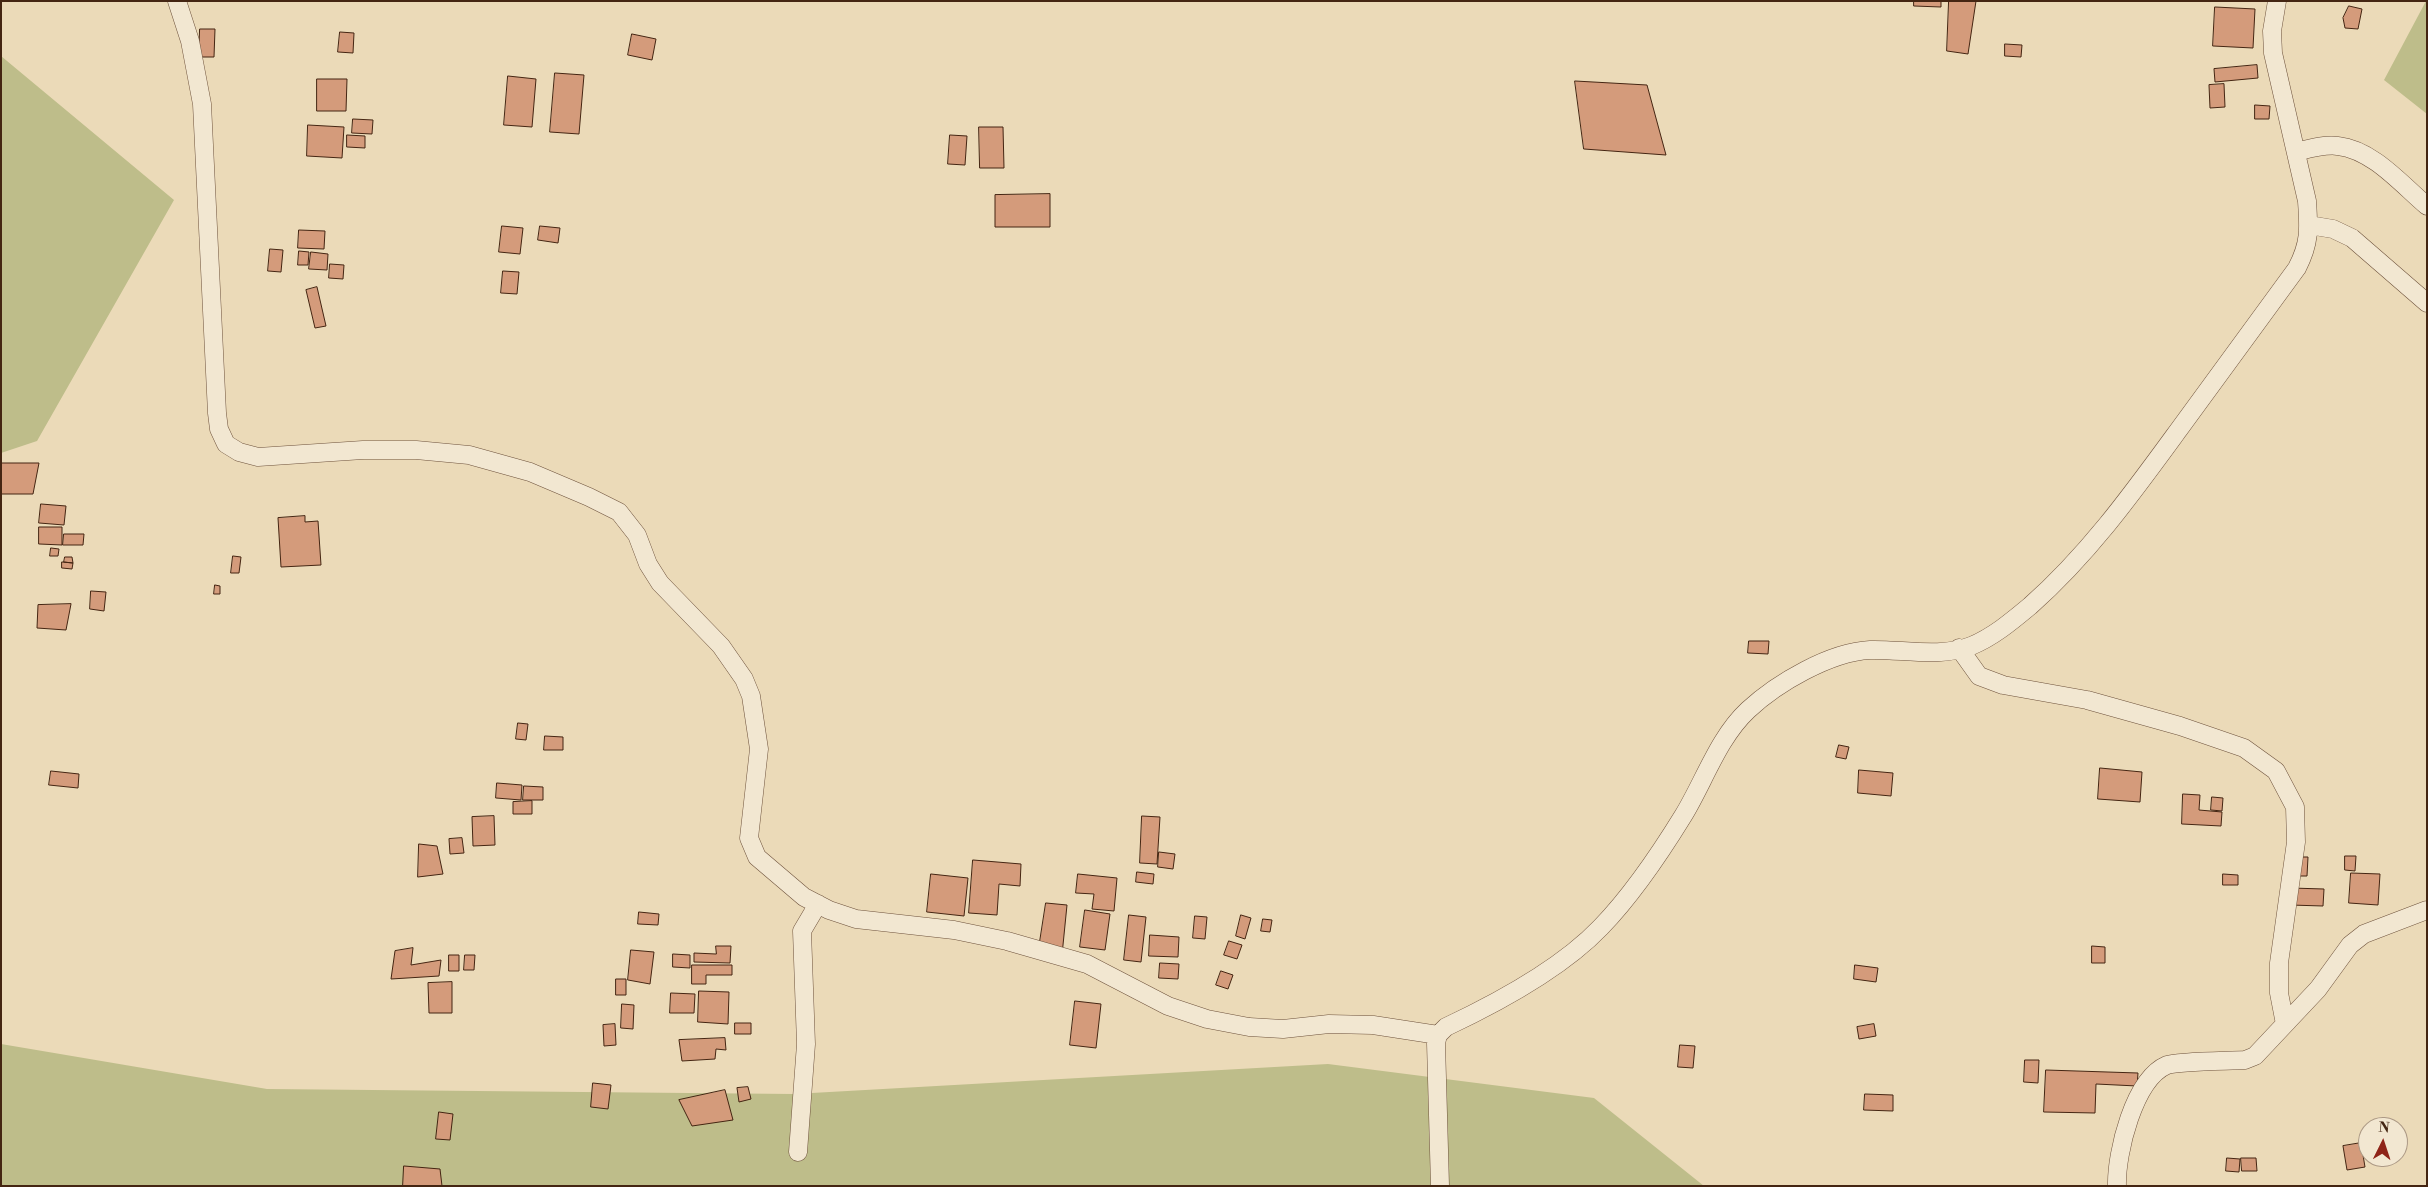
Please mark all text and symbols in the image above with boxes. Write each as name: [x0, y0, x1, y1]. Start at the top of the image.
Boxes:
north arrow: [2358, 1117, 2408, 1167]
text: N: [2378, 1119, 2390, 1137]

